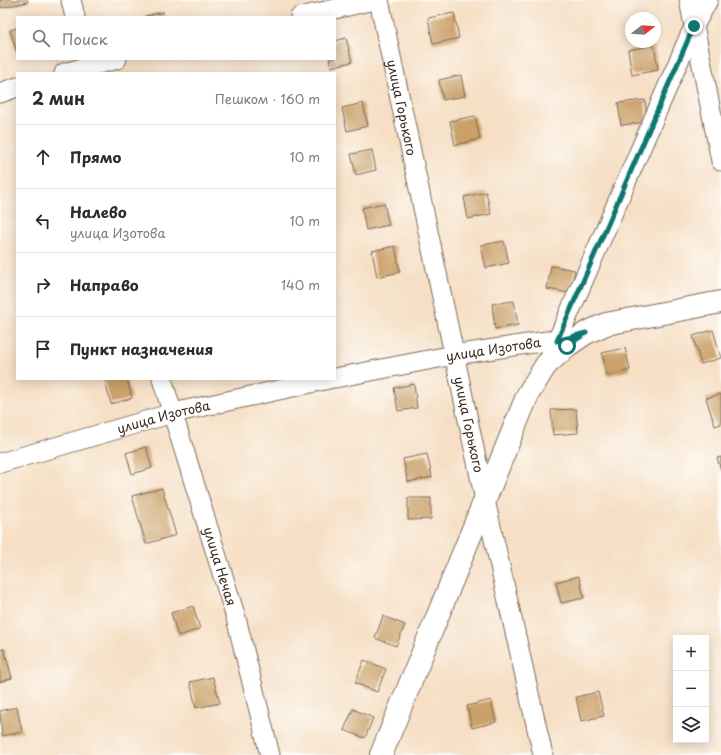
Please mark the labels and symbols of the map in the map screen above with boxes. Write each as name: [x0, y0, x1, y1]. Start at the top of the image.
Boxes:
north arrow: [625, 12, 661, 48]
route end: [685, 17, 703, 35]
street label: улица Горького: [383, 58, 422, 157]
street label: улица Изотова: [444, 332, 543, 365]
route start: [558, 337, 576, 355]
street label: улица Горького: [450, 375, 489, 474]
street label: улица Изотова: [115, 395, 213, 438]
street label: улица Нечая: [199, 524, 242, 608]

